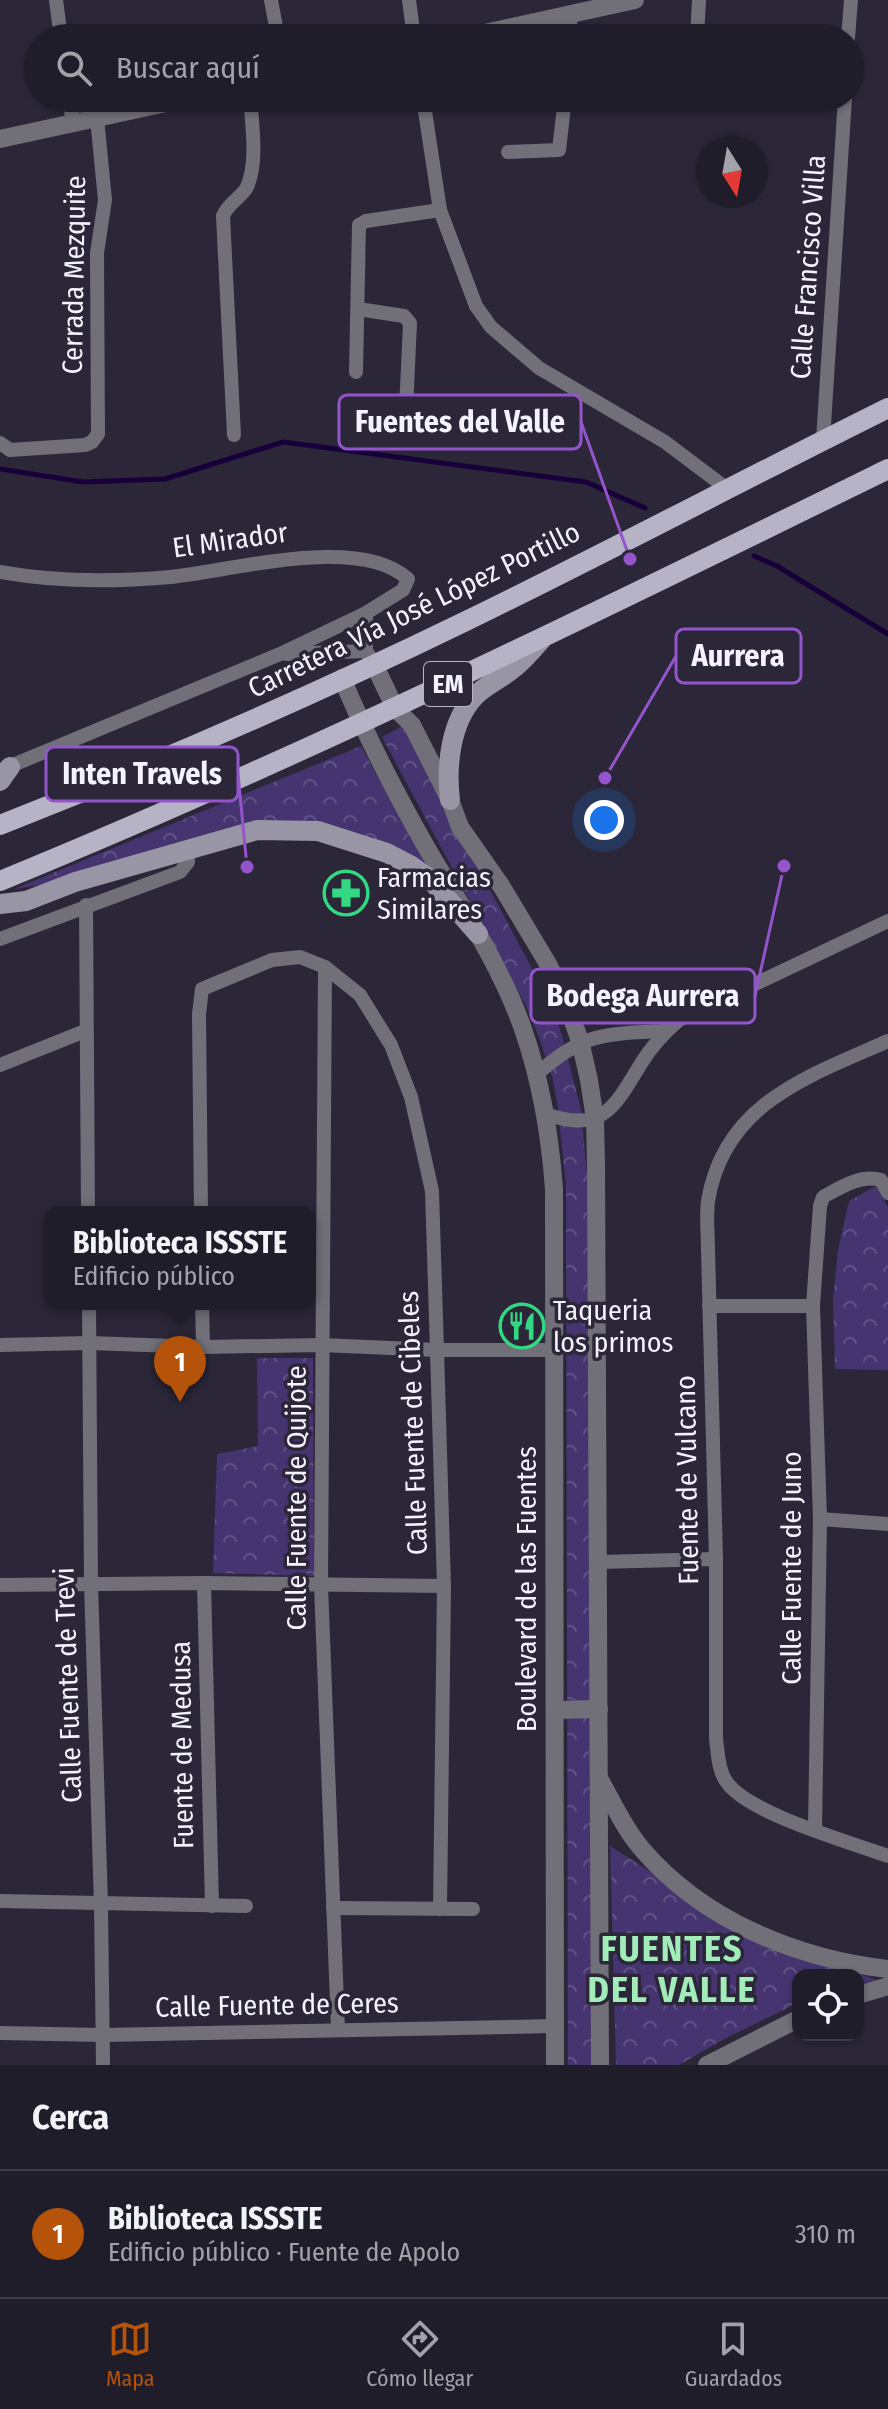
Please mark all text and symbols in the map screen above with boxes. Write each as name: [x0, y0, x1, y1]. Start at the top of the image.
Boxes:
search box: [24, 24, 864, 112]
icon: search: [52, 46, 96, 90]
text: Buscar aquí: [116, 50, 260, 86]
north arrow: [696, 136, 768, 208]
street label: Calle Francisco Villa: [784, 154, 832, 380]
street label: Cerrada Mezquite: [56, 175, 92, 375]
callout: Fuentes del Valle: [339, 395, 581, 449]
text: Fuentes del Valle: [355, 404, 565, 440]
street label: Carretera Vía José López Portillo: [243, 515, 585, 705]
street label: El Mirador: [170, 516, 290, 564]
callout: Aurrera: [676, 629, 801, 683]
text: Aurrera: [690, 638, 785, 674]
road number: EM: [424, 662, 472, 706]
callout: Inten Travels: [46, 747, 238, 801]
text: Inten Travels: [62, 756, 222, 792]
your location: [584, 800, 624, 840]
place label: Farmacias Similares: [377, 861, 491, 926]
pharmacy icon: Farmacias Similares: [322, 869, 370, 917]
callout: Bodega Aurrera: [531, 969, 755, 1023]
text: Bodega Aurrera: [547, 978, 740, 1014]
popup: [44, 1206, 316, 1310]
text: Biblioteca ISSSTE: [73, 1225, 287, 1261]
text: Edificio público: [73, 1261, 235, 1292]
street label: Calle Fuente de Cibeles: [392, 1290, 434, 1556]
place label: Taqueria los primos: [553, 1294, 673, 1359]
restaurant icon: Taqueria los primos: [498, 1302, 546, 1350]
pin: 1: [154, 1336, 206, 1402]
street label: Calle Fuente de Quijote: [280, 1365, 313, 1631]
street label: Fuente de Vulcano: [669, 1375, 705, 1585]
street label: Boulevard de las Fuentes: [510, 1446, 543, 1732]
street label: Calle Fuente de Juno: [775, 1451, 808, 1685]
street label: Calle Fuente de Trevi: [47, 1567, 89, 1803]
street label: Fuente de Medusa: [164, 1641, 200, 1849]
district label: FUENTES DEL VALLE: [587, 1927, 757, 2012]
map controls: [792, 1969, 864, 2041]
button: locate: [792, 1969, 864, 2041]
street label: Calle Fuente de Ceres: [155, 1986, 399, 2024]
text: Cerca: [32, 2097, 109, 2138]
text: Biblioteca ISSSTE: [108, 2201, 322, 2237]
text: 1: [53, 2219, 64, 2250]
text: 310 m: [795, 2219, 856, 2250]
text: Edificio público · Fuente de Apolo: [108, 2237, 460, 2268]
tab: Mapa: [106, 2317, 155, 2392]
tab: Cómo llegar: [366, 2317, 473, 2392]
tab: Guardados: [685, 2317, 782, 2392]

